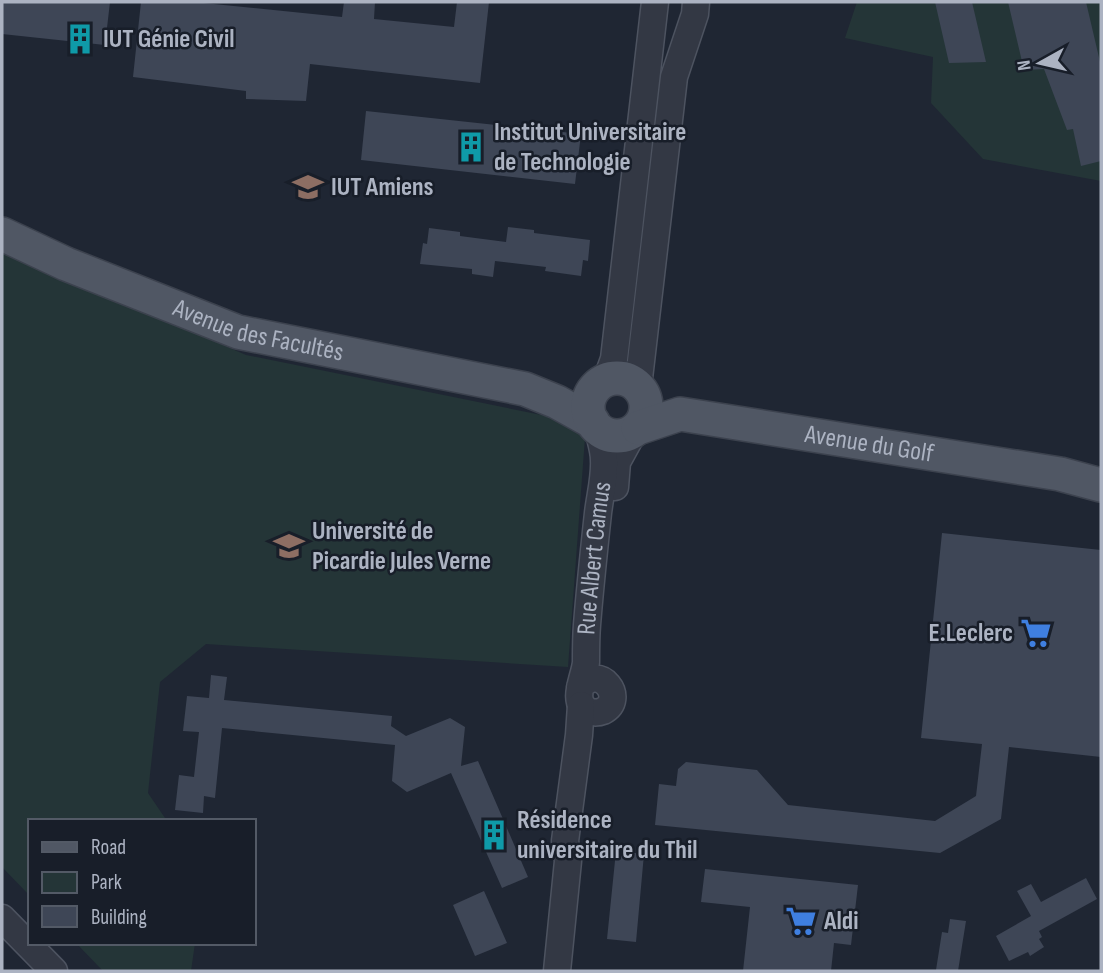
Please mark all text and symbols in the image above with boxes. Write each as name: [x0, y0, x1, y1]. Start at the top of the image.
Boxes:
building icon: IUT Génie Civil: [63, 22, 97, 56]
place label: IUT Génie Civil: [103, 24, 234, 55]
north arrow: [1005, 28, 1075, 98]
text: N: [1013, 59, 1037, 72]
place label: Institut Universitaire de Technologie: [494, 117, 686, 178]
building icon: Institut Universitaire de Technologie: [454, 130, 488, 164]
school or university icon: IUT Amiens: [291, 170, 325, 204]
place label: IUT Amiens: [331, 172, 434, 203]
street label: Avenue des Facultés: [168, 292, 346, 368]
street label: Avenue du Golf: [802, 418, 936, 469]
street label: Rue Albert Camus: [571, 479, 618, 636]
place label: Université de Picardie Jules Verne: [312, 516, 491, 577]
school or university icon: Université de Picardie Jules Verne: [272, 529, 306, 563]
supermarket icon: E.Leclerc: [1019, 616, 1053, 650]
place label: E.Leclerc: [929, 618, 1013, 649]
place label: Résidence universitaire du Thil: [517, 805, 697, 866]
building icon: Résidence universitaire du Thil: [477, 818, 511, 852]
legend: [28, 819, 256, 945]
text: Road: [91, 835, 126, 860]
text: Park: [91, 870, 122, 895]
supermarket icon: Aldi: [784, 904, 818, 938]
text: Building: [91, 905, 147, 930]
place label: Aldi: [823, 906, 858, 937]

